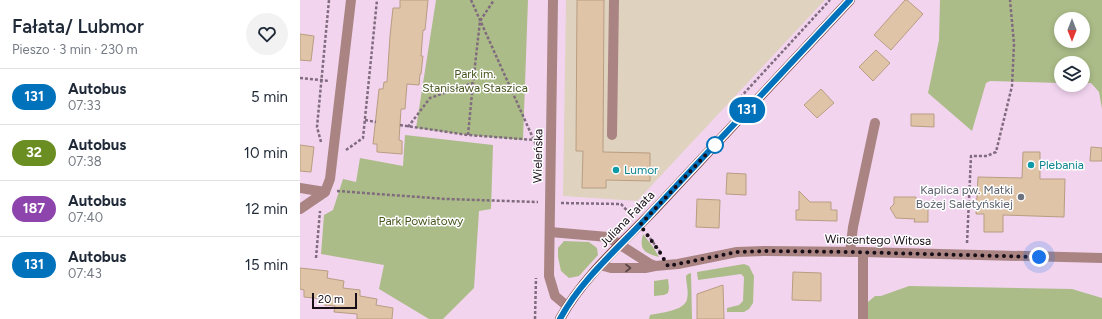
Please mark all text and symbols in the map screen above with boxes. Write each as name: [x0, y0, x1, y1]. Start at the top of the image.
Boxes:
north arrow: [1054, 12, 1090, 48]
map controls: [1054, 12, 1090, 92]
button: heart: [246, 13, 288, 55]
text: Fałata/ Lubmor: [12, 15, 144, 38]
text: Pieszo · 3 min · 230 m: [12, 42, 138, 57]
button: layers: [1054, 56, 1090, 92]
park label: Park im. Stanisława Staszica: [422, 67, 528, 95]
text: Autobus: [68, 80, 126, 98]
text: 131: [24, 88, 44, 105]
text: 5 min: [251, 88, 288, 106]
line badge: 131: [724, 97, 770, 123]
text: 07:33: [68, 98, 101, 113]
text: 131: [737, 101, 757, 118]
street label: Wieleńska: [531, 129, 545, 183]
text: Autobus: [68, 136, 126, 154]
unlabelled marker: [706, 136, 724, 154]
text: 32: [26, 144, 42, 161]
text: 10 min: [244, 144, 288, 162]
text: 07:38: [68, 154, 102, 169]
place label: Plebania: [1039, 158, 1084, 172]
marker: Plebania: [1026, 160, 1036, 170]
place label: Lumor: [624, 163, 658, 177]
marker: Lumor: [611, 165, 621, 175]
place label: Kaplica pw. Matki Bożej Saletyńskiej: [916, 183, 1013, 211]
street label: Juliana Fałata: [597, 188, 657, 250]
text: Autobus: [68, 192, 126, 210]
marker: Kaplica pw. Matki Bożej Saletyńskiej: [1016, 192, 1026, 202]
text: 187: [23, 200, 45, 217]
text: 12 min: [245, 200, 288, 218]
text: 07:40: [68, 210, 103, 225]
park label: Park Powiatowy: [379, 214, 464, 228]
street label: Wincentego Witosa: [825, 232, 931, 248]
your location: [1029, 247, 1049, 267]
text: Autobus: [68, 248, 126, 266]
text: 131: [24, 256, 44, 273]
text: 15 min: [245, 256, 288, 274]
one-way arrow: [625, 264, 631, 272]
text: 07:43: [68, 266, 102, 281]
scale bar: [312, 291, 357, 310]
text: 20 m: [318, 293, 343, 306]

